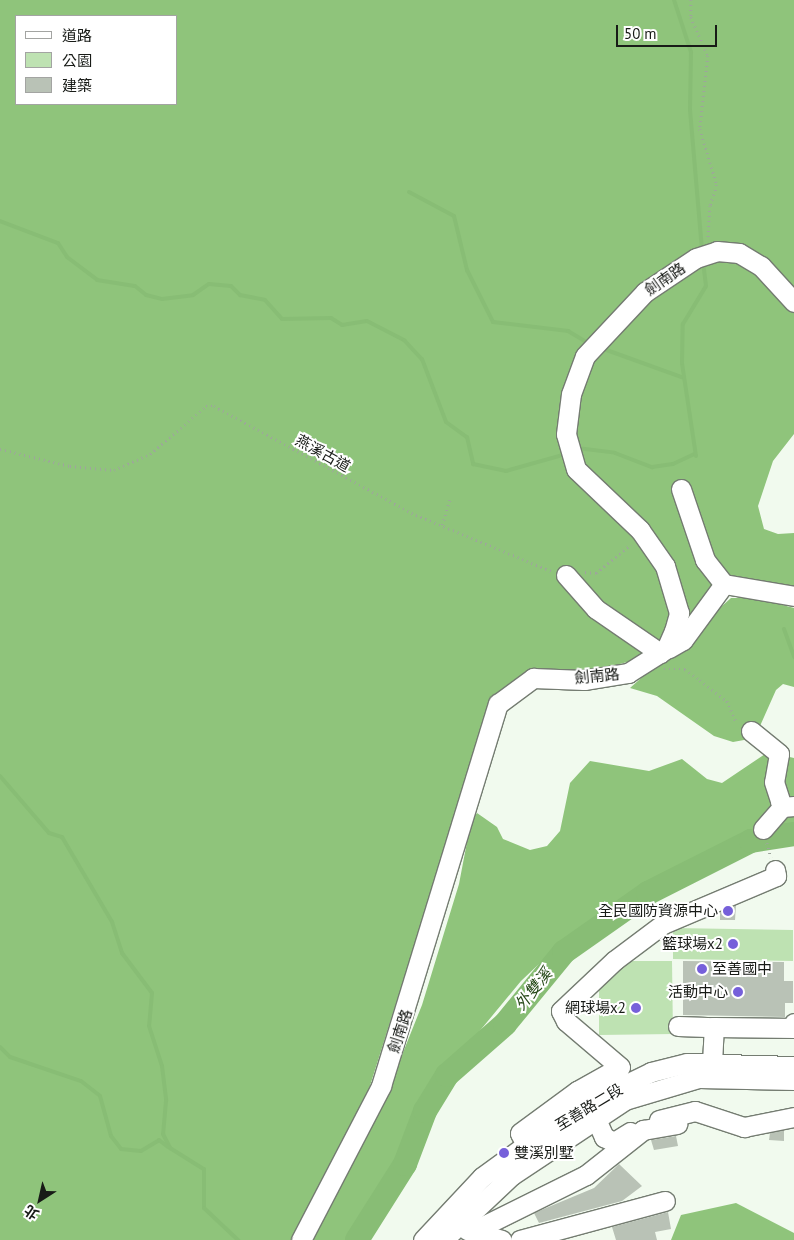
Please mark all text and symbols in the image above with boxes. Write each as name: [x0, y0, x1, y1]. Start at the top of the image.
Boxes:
legend: [15, 15, 178, 105]
scale bar: [619, 15, 720, 47]
text: 50 m: [624, 24, 657, 43]
text: 道路: [62, 26, 92, 45]
text: 公園: [62, 51, 92, 70]
text: 建築: [62, 76, 92, 95]
street label: 劍南路: [641, 259, 689, 299]
street label: 燕溪古道: [292, 431, 354, 475]
street label: 劍南路: [574, 665, 620, 687]
place label: 全民國防資源中心: [598, 902, 718, 920]
marker: 全民國防資源中心: [722, 905, 734, 917]
place label: 籃球場x2: [662, 935, 723, 953]
marker: 籃球場x2: [727, 938, 739, 950]
place label: 至善國中: [712, 960, 772, 978]
marker: 至善國中: [696, 963, 708, 975]
water label: 外雙溪: [510, 964, 556, 1014]
place label: 活動中心: [668, 983, 728, 1001]
marker: 活動中心: [732, 986, 744, 998]
place label: 網球場x2: [565, 999, 626, 1017]
marker: 網球場x2: [630, 1002, 642, 1014]
street label: 劍南路: [384, 1007, 416, 1055]
street label: 至善路二段: [552, 1080, 626, 1134]
place label: 雙溪別墅: [514, 1144, 574, 1162]
marker: 雙溪別墅: [498, 1147, 510, 1159]
north arrow: [15, 1175, 65, 1225]
text: 北: [21, 1201, 42, 1224]

